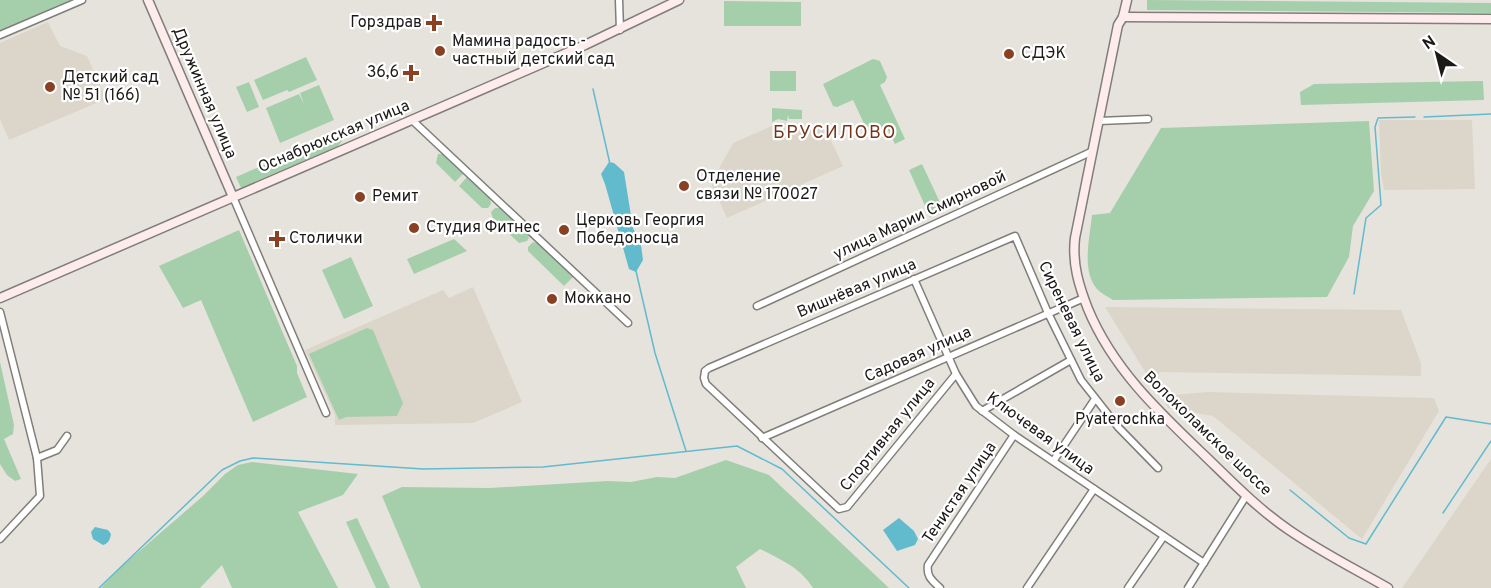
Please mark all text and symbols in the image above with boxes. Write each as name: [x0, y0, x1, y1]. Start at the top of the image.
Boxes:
place label: Горздрав: [350, 13, 422, 33]
marker: Горздрав: [427, 16, 441, 30]
street label: Дружинная улица: [167, 24, 241, 162]
north arrow: [1407, 24, 1467, 84]
place label: Мамина радость - частный детский сад: [452, 32, 615, 70]
text: N: [1419, 32, 1440, 55]
marker: Мамина радость - частный детский сад: [433, 44, 447, 58]
place label: СДЭК: [1021, 44, 1066, 64]
marker: СДЭК: [1002, 47, 1016, 61]
place label: 36,6: [367, 63, 399, 83]
marker: 36,6: [404, 66, 418, 80]
place label: Детский сад № 51 (166): [62, 68, 159, 106]
marker: Детский сад № 51 (166): [43, 80, 57, 94]
street label: Оснабрюкская улица: [255, 96, 413, 178]
district label: БРУСИЛОВО: [773, 122, 897, 145]
place label: Отделение связи № 170027: [696, 167, 818, 205]
street label: улица Марии Смирновой: [830, 167, 1010, 265]
marker: Отделение связи № 170027: [677, 179, 691, 193]
place label: Ремит: [372, 187, 418, 207]
marker: Ремит: [353, 190, 367, 204]
place label: Церковь Георгия Победоносца: [576, 211, 704, 249]
place label: Студия Фитнес: [426, 218, 540, 238]
marker: Студия Фитнес: [407, 221, 421, 235]
marker: Церковь Георгия Победоносца: [557, 223, 571, 237]
place label: Столички: [289, 229, 363, 249]
marker: Столички: [270, 232, 284, 246]
street label: Вишнёвая улица: [794, 255, 920, 323]
street label: Сиреневая улица: [1033, 258, 1109, 386]
place label: Моккано: [564, 289, 631, 309]
marker: Моккано: [545, 292, 559, 306]
street label: Садовая улица: [861, 323, 975, 387]
street label: Волоколамское шоссе: [1139, 367, 1275, 501]
street label: Спортивная улица: [836, 374, 940, 496]
street label: Ключевая улица: [982, 388, 1098, 480]
marker: Pyaterochka: [1113, 394, 1127, 408]
place label: Pyaterochka: [1075, 410, 1165, 430]
street label: Тенистая улица: [919, 438, 1001, 548]

